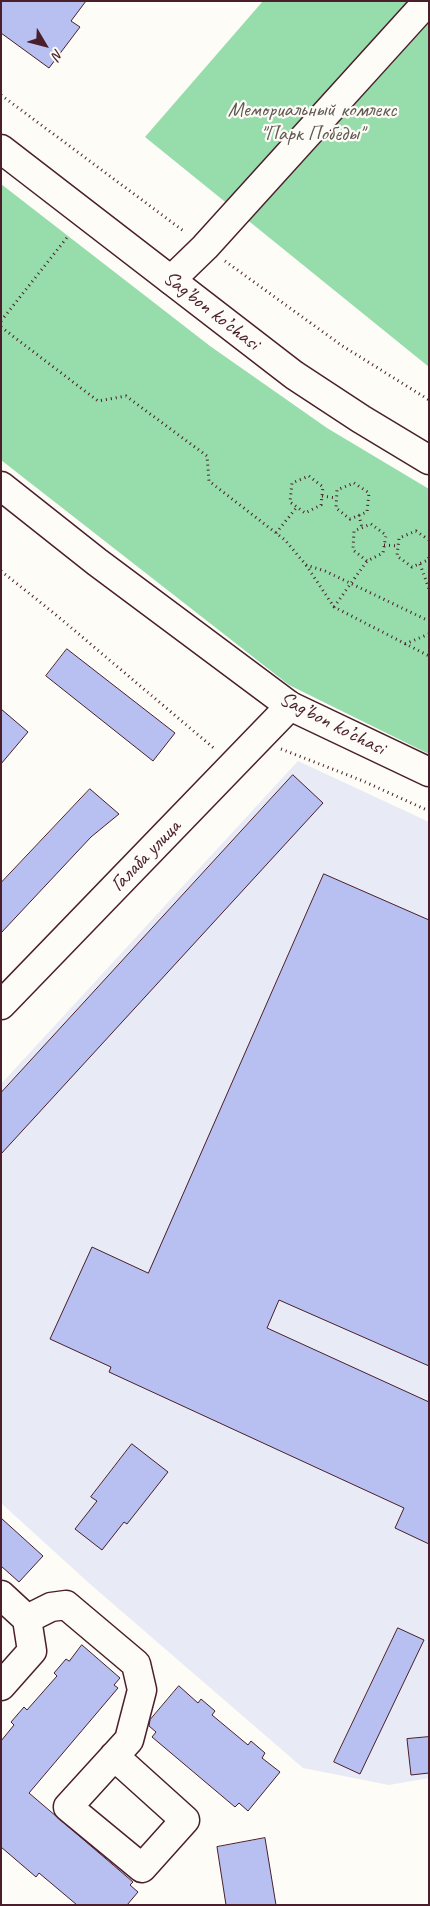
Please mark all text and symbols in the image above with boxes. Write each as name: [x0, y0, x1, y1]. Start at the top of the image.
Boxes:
north arrow: [20, 20, 70, 70]
text: N: [48, 46, 67, 63]
park label: Мемориальный комлекс "Парк Победы": [228, 97, 396, 147]
street label: Sag’bon ko’chasi: [158, 266, 264, 356]
street label: Sag’bon ko’chasi: [275, 687, 389, 761]
street label: Галаба улица: [106, 815, 186, 897]

